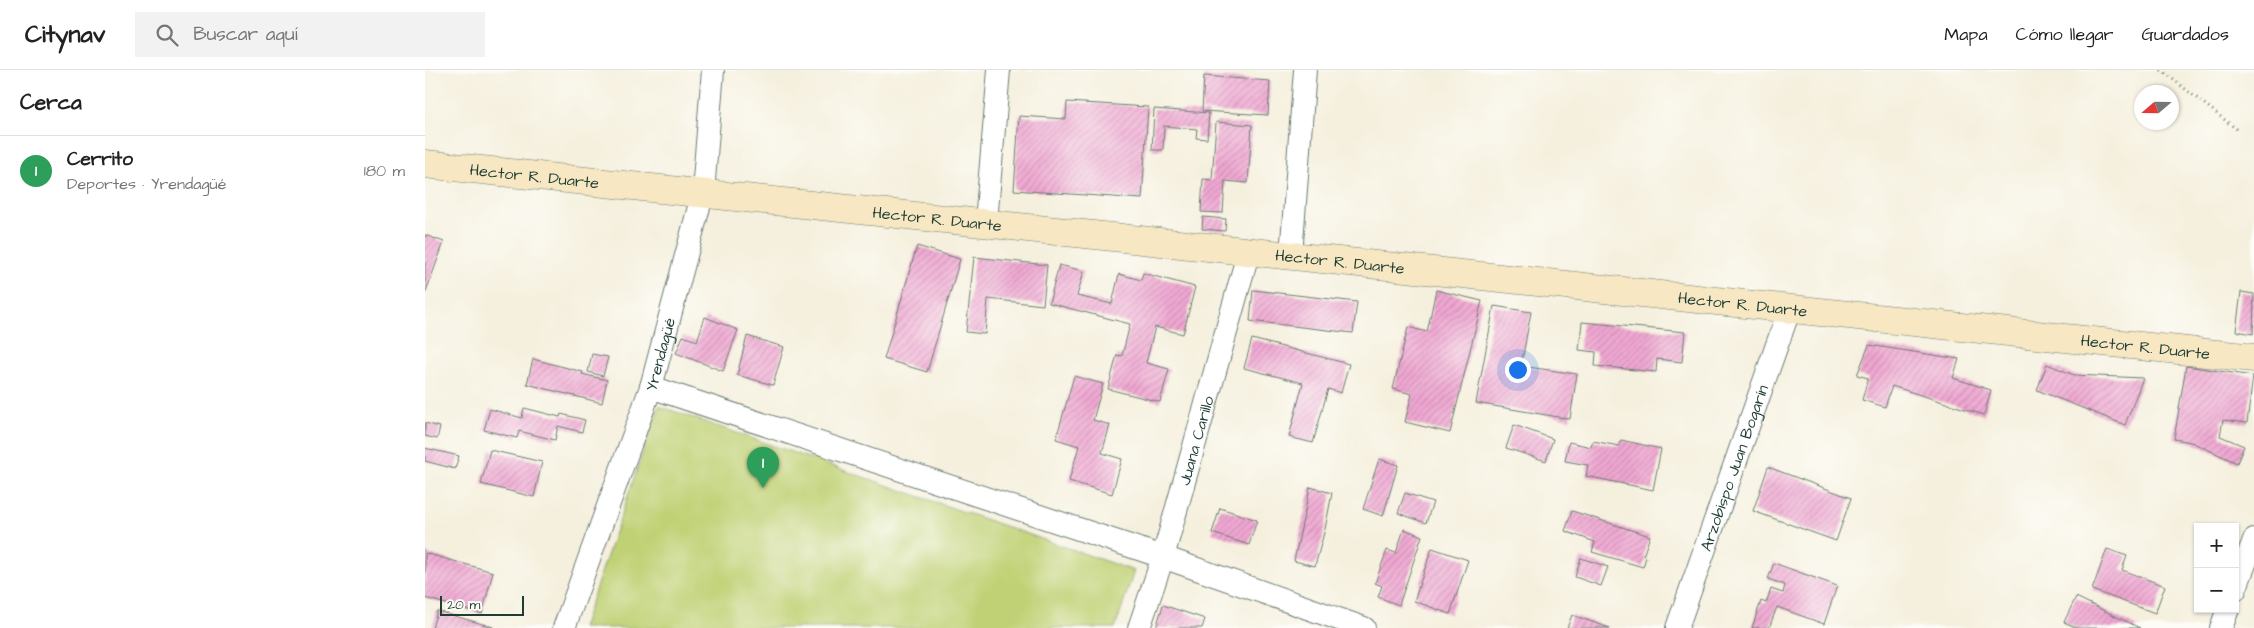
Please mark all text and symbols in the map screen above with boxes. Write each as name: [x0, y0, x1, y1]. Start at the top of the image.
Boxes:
search box: [135, 12, 485, 57]
text: Citynav: [25, 18, 105, 52]
icon: search: [153, 21, 181, 49]
text: Buscar aquí: [193, 21, 298, 48]
text: Mapa: [1944, 22, 1988, 47]
text: Cómo llegar: [2016, 22, 2114, 47]
text: Guardados: [2142, 22, 2229, 47]
north arrow: [2134, 85, 2179, 130]
text: Cerca: [20, 88, 82, 117]
text: Cerrito: [67, 146, 133, 173]
street label: Hector R. Duarte: [469, 159, 600, 194]
text: 1: [35, 160, 37, 182]
text: 180 m: [364, 160, 405, 182]
text: Deportes · Yrendagüé: [67, 173, 226, 195]
street label: Hector R. Duarte: [871, 202, 1003, 237]
street label: Hector R. Duarte: [1274, 244, 1406, 280]
street label: Hector R. Duarte: [1677, 287, 1809, 323]
street label: Yrendagüé: [640, 315, 681, 394]
street label: Hector R. Duarte: [2080, 330, 2211, 365]
your location: [1505, 357, 1531, 383]
street label: Arzobispo Juan Bogarín: [1695, 382, 1774, 554]
street label: Juana Carillo: [1174, 393, 1220, 488]
pin: 1: [747, 447, 779, 488]
map controls: [2194, 523, 2239, 613]
button: +: [2194, 523, 2239, 568]
button: −: [2194, 568, 2239, 613]
scale bar: [440, 593, 524, 616]
text: 20 m: [447, 595, 480, 615]

